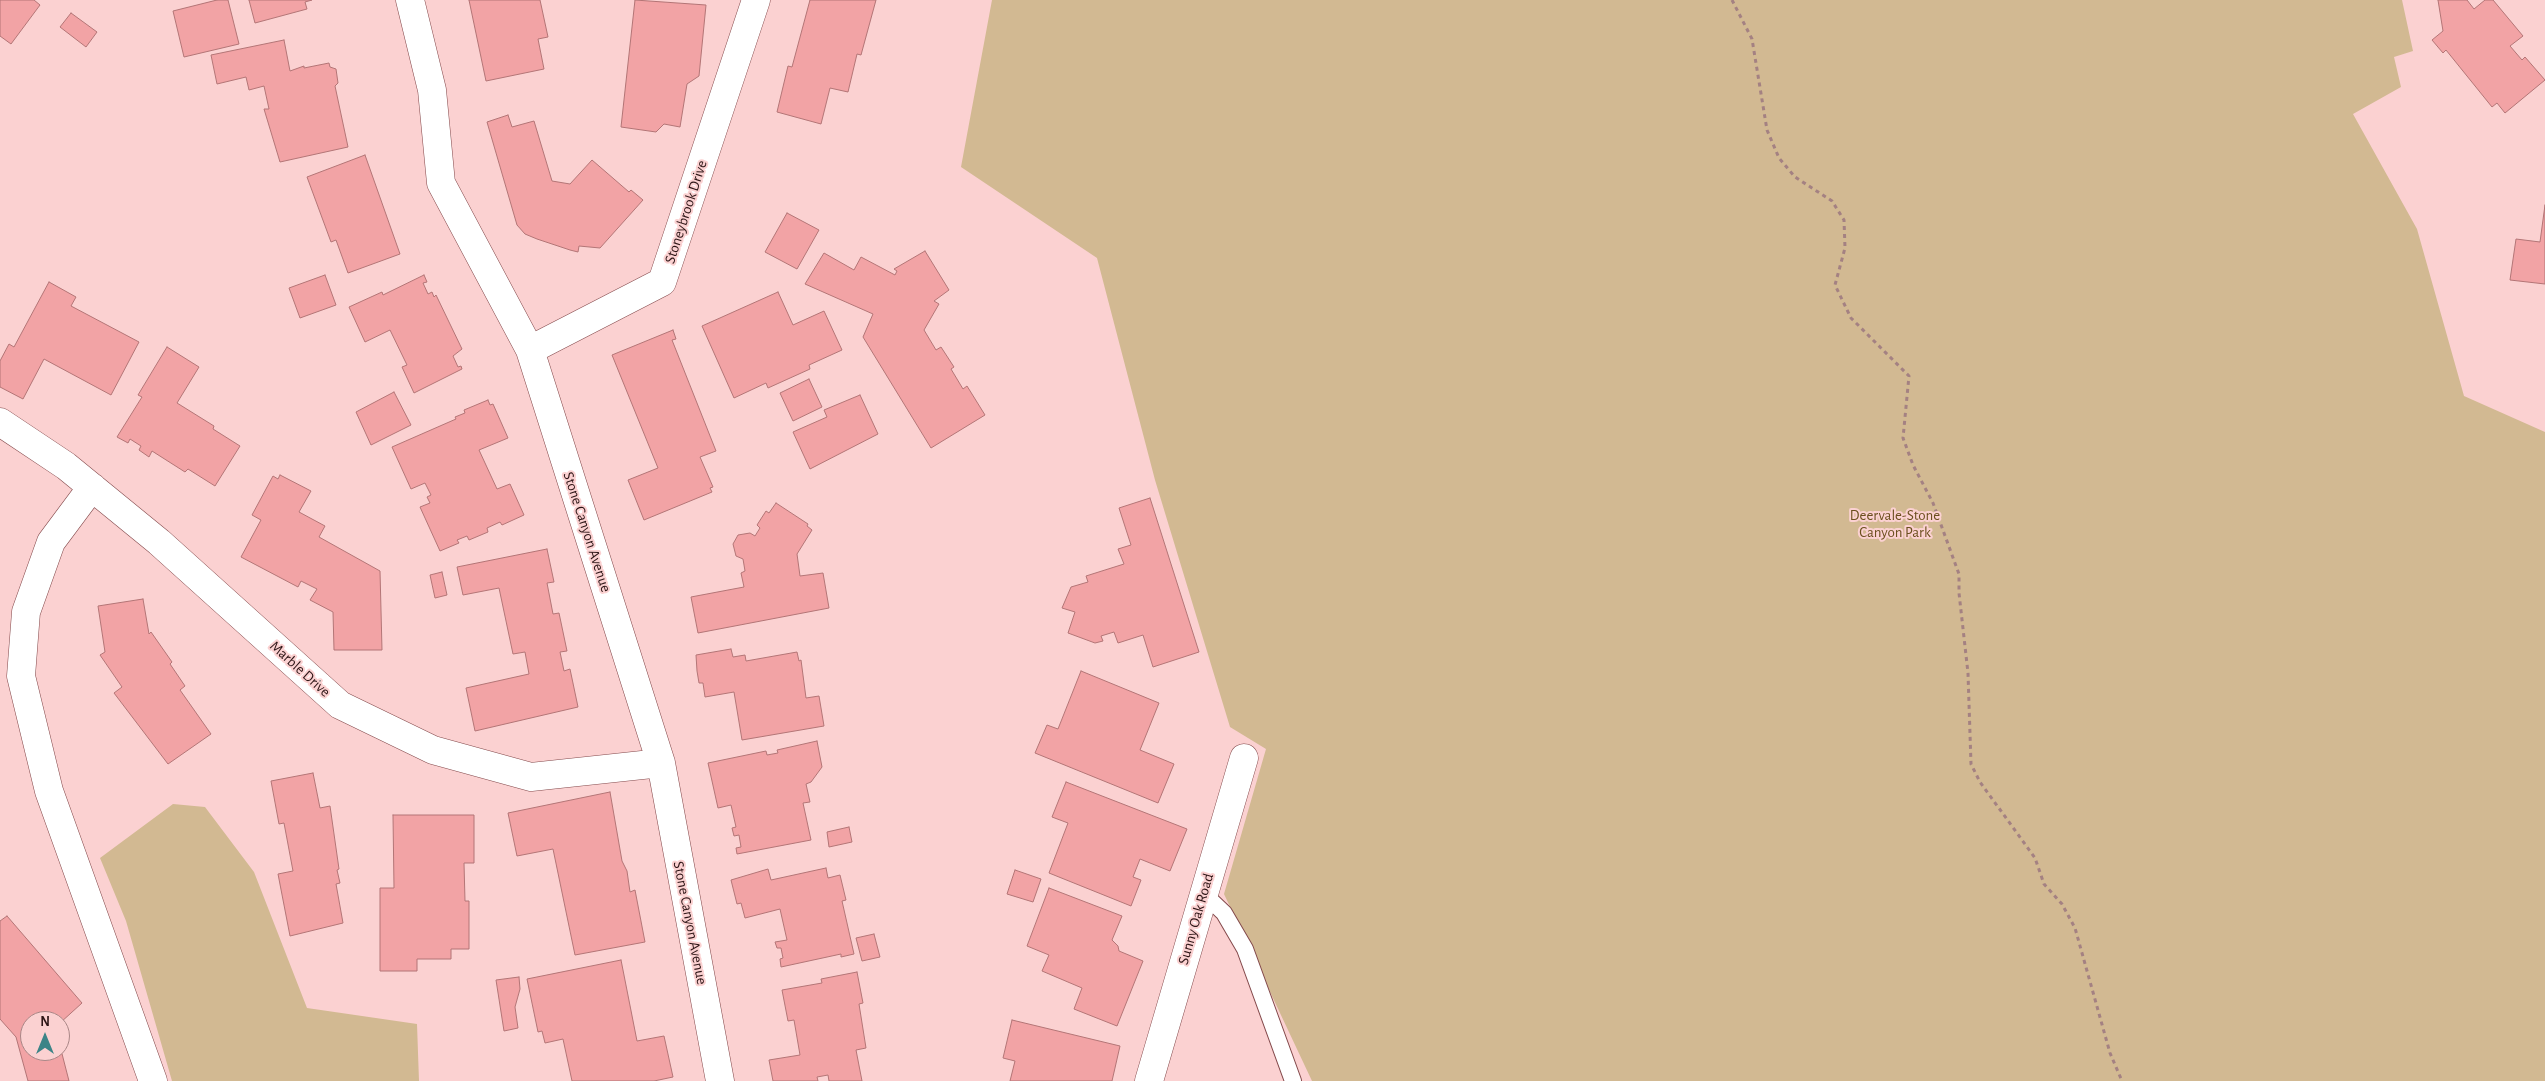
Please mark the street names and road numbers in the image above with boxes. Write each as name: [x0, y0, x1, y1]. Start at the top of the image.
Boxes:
street label: Stoneybrook Drive: [661, 158, 711, 266]
street label: Stone Canyon Avenue: [559, 470, 615, 594]
street label: Marble Drive: [266, 637, 334, 701]
street label: Stone Canyon Avenue: [669, 860, 711, 986]
street label: Sunny Oak Road: [1174, 871, 1218, 967]

